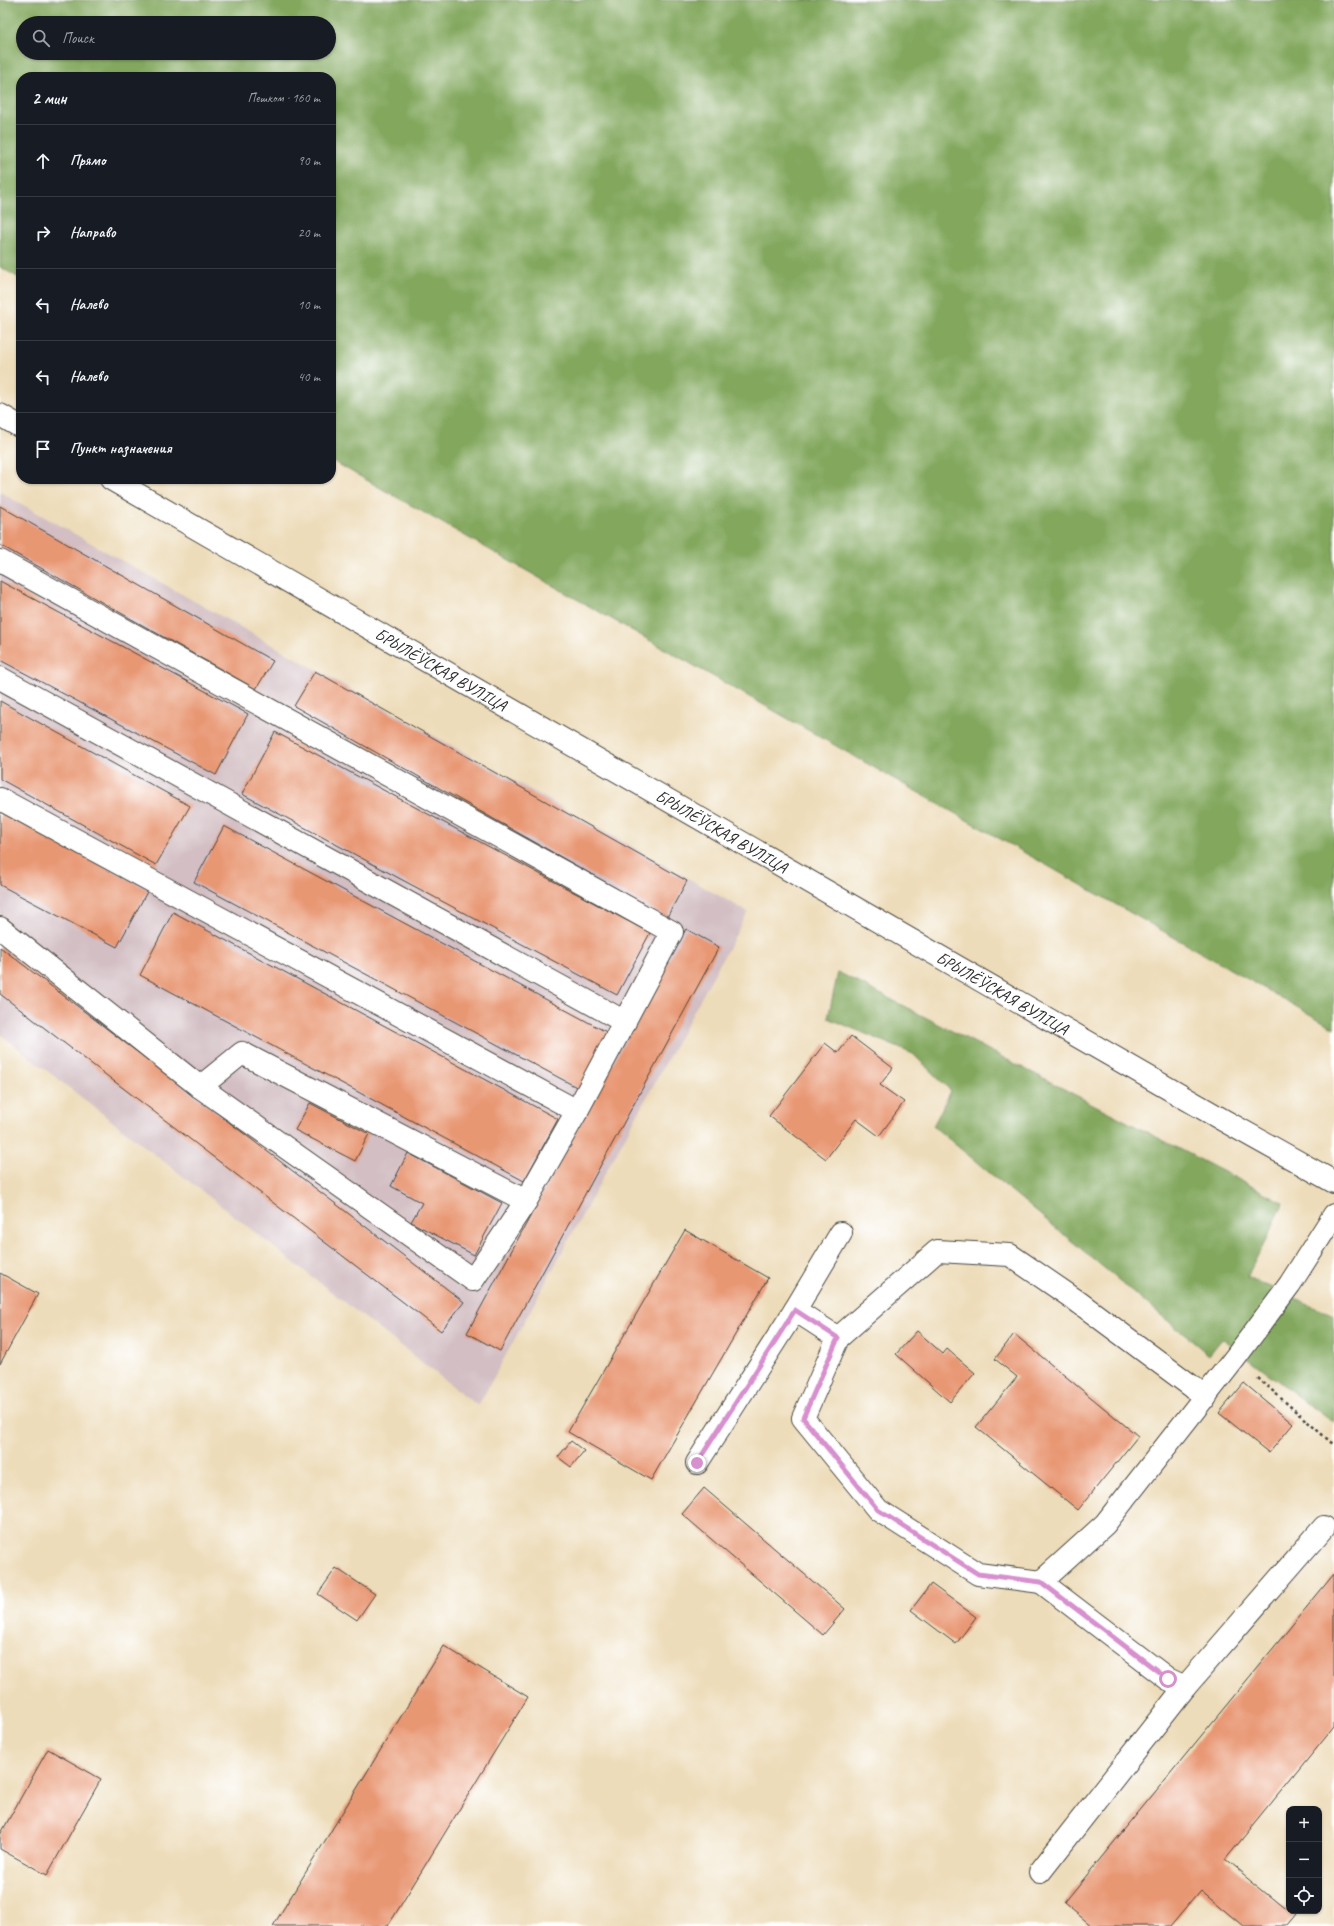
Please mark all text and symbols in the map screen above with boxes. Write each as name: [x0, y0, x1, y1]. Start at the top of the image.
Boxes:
search box: [16, 16, 336, 60]
icon: search: [30, 27, 52, 49]
text: Поиск: [62, 29, 94, 48]
text: 2 мин: [32, 88, 67, 109]
text: Пешком · 160 m: [247, 90, 320, 106]
icon: ahead: [32, 150, 54, 172]
text: Прямо: [70, 151, 106, 170]
text: 90 m: [298, 153, 320, 169]
icon: right: [32, 222, 54, 244]
text: Направо: [70, 223, 116, 242]
text: 20 m: [298, 225, 320, 241]
icon: left: [32, 294, 54, 316]
text: Налево: [70, 295, 108, 314]
text: 10 m: [298, 297, 320, 313]
icon: left: [32, 366, 54, 388]
text: Налево: [70, 367, 108, 386]
text: 40 m: [298, 369, 320, 385]
icon: arrive: [32, 438, 54, 460]
text: Пункт назначения: [70, 439, 172, 458]
street label: БРЫЛЁЎСКАЯ ВУЛІЦА: [371, 623, 512, 717]
street label: БРЫЛЁЎСКАЯ ВУЛІЦА: [652, 785, 792, 878]
street label: БРЫЛЁЎСКАЯ ВУЛІЦА: [933, 947, 1073, 1040]
route end: [688, 1454, 706, 1472]
route start: [1159, 1670, 1177, 1688]
map controls: [1286, 1806, 1322, 1914]
button: +: [1286, 1806, 1322, 1842]
button: −: [1286, 1842, 1322, 1878]
button: locate: [1286, 1878, 1322, 1914]

